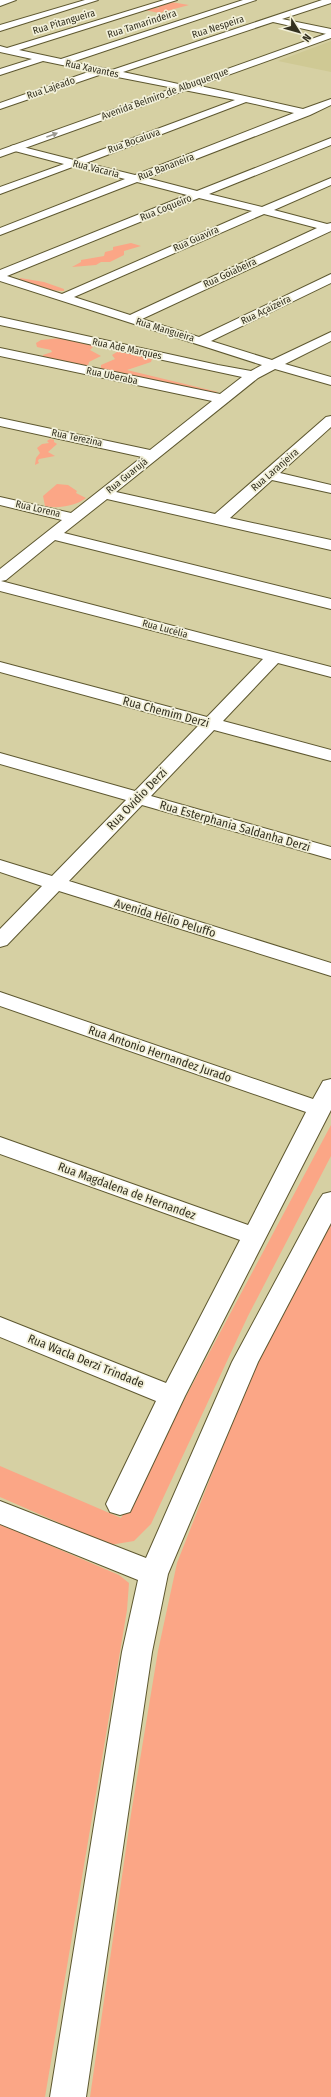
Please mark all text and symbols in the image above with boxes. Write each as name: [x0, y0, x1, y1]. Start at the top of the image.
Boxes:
street label: Rua Pitangueira: [31, 7, 97, 37]
street label: Rua Tamarindeira: [106, 7, 178, 41]
north arrow: [279, 12, 319, 52]
street label: Rua Nespeira: [190, 13, 246, 41]
text: N: [299, 31, 314, 44]
street label: Rua Xavantes: [64, 57, 120, 81]
street label: Avenida Belmiro de Albuquerque: [100, 65, 230, 123]
street label: Rua Lajeado: [25, 74, 77, 102]
street label: Rua Bocaiuva: [106, 126, 162, 156]
one-way arrow: [46, 132, 58, 138]
street label: Rua Bananeira: [136, 151, 196, 183]
street label: Rua Vacaria: [71, 157, 121, 181]
street label: Rua Coqueiro: [138, 192, 194, 224]
street label: Rua Guavira: [171, 224, 221, 254]
street label: Rua Goiabeira: [202, 255, 259, 291]
street label: Rua Açaízeira: [239, 292, 293, 327]
street label: Rua Mangueira: [134, 315, 196, 345]
street label: Rua Ade Marques: [91, 336, 163, 362]
street label: Rua Uberaba: [85, 365, 139, 387]
street label: Rua Terezina: [50, 427, 104, 449]
street label: Rua Laranjeira: [249, 446, 301, 494]
street label: Rua Guarujá: [104, 456, 150, 496]
street label: Rua Lorena: [14, 498, 62, 520]
street label: Rua Lucélia: [141, 617, 189, 641]
street label: Rua Chemim Derzi: [121, 694, 211, 730]
street label: Rua Ovidio Derzi: [104, 765, 170, 833]
street label: Rua Esterphania Saldanha Derzi: [158, 798, 312, 854]
street label: Avenida Hélio Peluffo: [113, 896, 217, 940]
street label: Rua Antonio Hernandez Jurado: [87, 1023, 233, 1085]
street label: Rua Magdalena de Hernandez: [56, 1160, 198, 1223]
street label: Rua Wacla Derzi Trindade: [26, 1331, 146, 1391]

